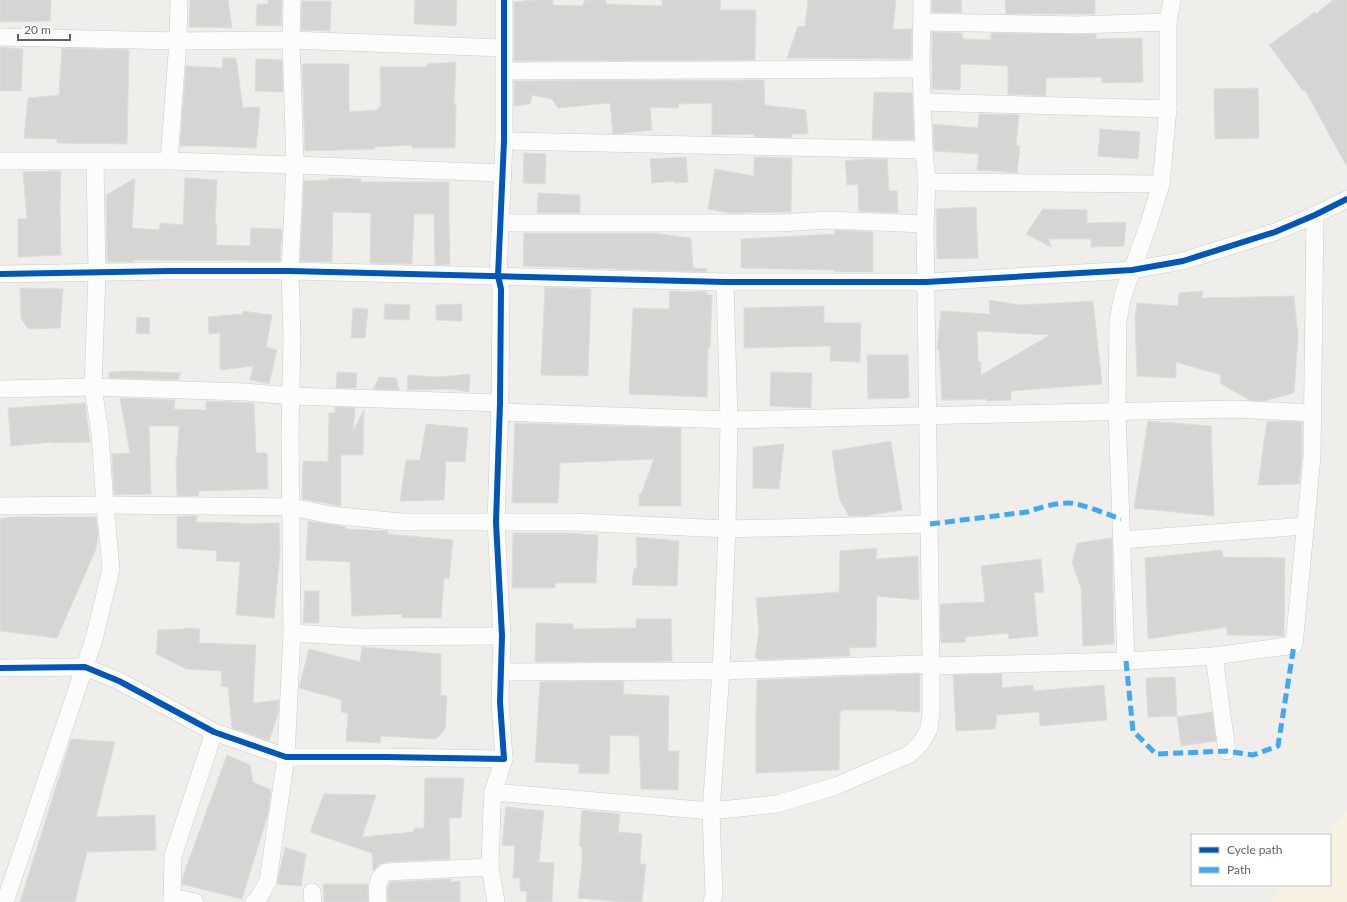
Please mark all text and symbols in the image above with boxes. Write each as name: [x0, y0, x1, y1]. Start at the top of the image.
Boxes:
scale bar: [18, 16, 70, 42]
text: 20 m: [24, 22, 51, 37]
legend: [1191, 834, 1331, 886]
text: Cycle path: [1227, 842, 1282, 857]
text: Path: [1227, 862, 1251, 877]

